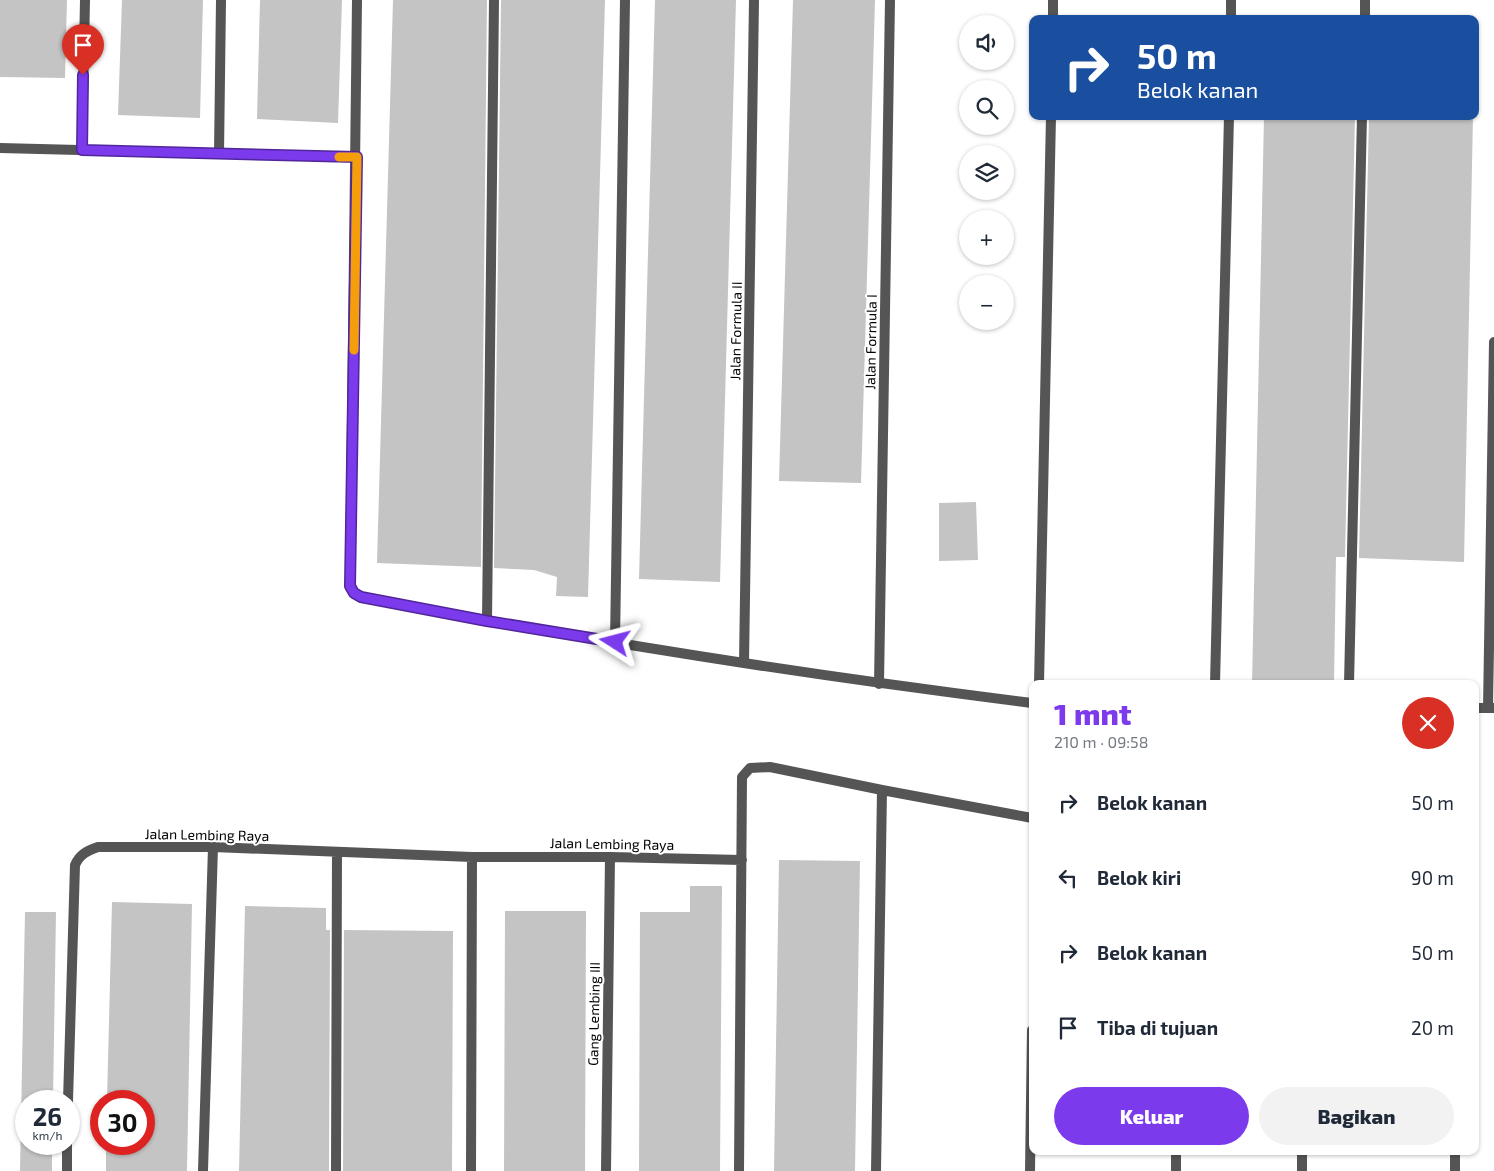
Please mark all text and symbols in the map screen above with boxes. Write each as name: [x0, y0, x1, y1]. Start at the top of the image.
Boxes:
map controls: [959, 15, 1014, 330]
button: sound: [959, 15, 1014, 70]
pin: [62, 24, 104, 75]
icon: arrive: [69, 31, 97, 59]
text: 50 m: [1137, 34, 1217, 76]
icon: right: [1054, 35, 1119, 100]
text: Belok kanan: [1137, 76, 1258, 102]
button: search: [959, 80, 1014, 135]
button: layers: [959, 145, 1014, 200]
button: +: [959, 210, 1014, 265]
button: −: [959, 275, 1014, 330]
street label: Jalan Formula II: [726, 281, 745, 381]
street label: Jalan Formula I: [861, 294, 880, 390]
position arrow: [588, 615, 640, 667]
text: 1 mnt: [1054, 695, 1132, 731]
button: close: [1402, 697, 1454, 749]
text: 210 m · 09:58: [1054, 732, 1148, 751]
icon: right: [1054, 789, 1082, 817]
text: Belok kanan: [1097, 791, 1207, 814]
text: 50 m: [1411, 791, 1454, 814]
street label: Jalan Lembing Raya: [145, 825, 269, 844]
street label: Jalan Lembing Raya: [550, 834, 674, 853]
icon: left: [1054, 864, 1082, 892]
text: Belok kiri: [1097, 866, 1181, 889]
text: 90 m: [1411, 866, 1454, 889]
icon: right: [1054, 939, 1082, 967]
text: Belok kanan: [1097, 941, 1207, 964]
text: 50 m: [1411, 941, 1454, 964]
street label: Gang Lembing III: [584, 962, 603, 1066]
icon: arrive: [1054, 1014, 1082, 1042]
text: Tiba di tujuan: [1097, 1016, 1218, 1039]
text: 20 m: [1411, 1016, 1454, 1039]
button: Keluar: [1054, 1087, 1249, 1145]
button: Bagikan: [1259, 1087, 1454, 1145]
speed limit sign: 30: [90, 1090, 155, 1155]
text: 26: [33, 1101, 62, 1131]
text: km/h: [33, 1128, 62, 1142]

